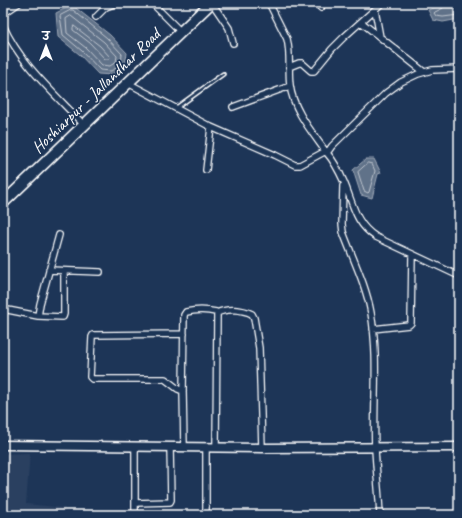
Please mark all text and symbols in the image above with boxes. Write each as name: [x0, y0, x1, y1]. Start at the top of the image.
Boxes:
street label: Hoshiarpur - Jallandhar Road: [27, 23, 166, 158]
north arrow: [26, 26, 66, 66]
text: उ: [41, 29, 51, 43]

